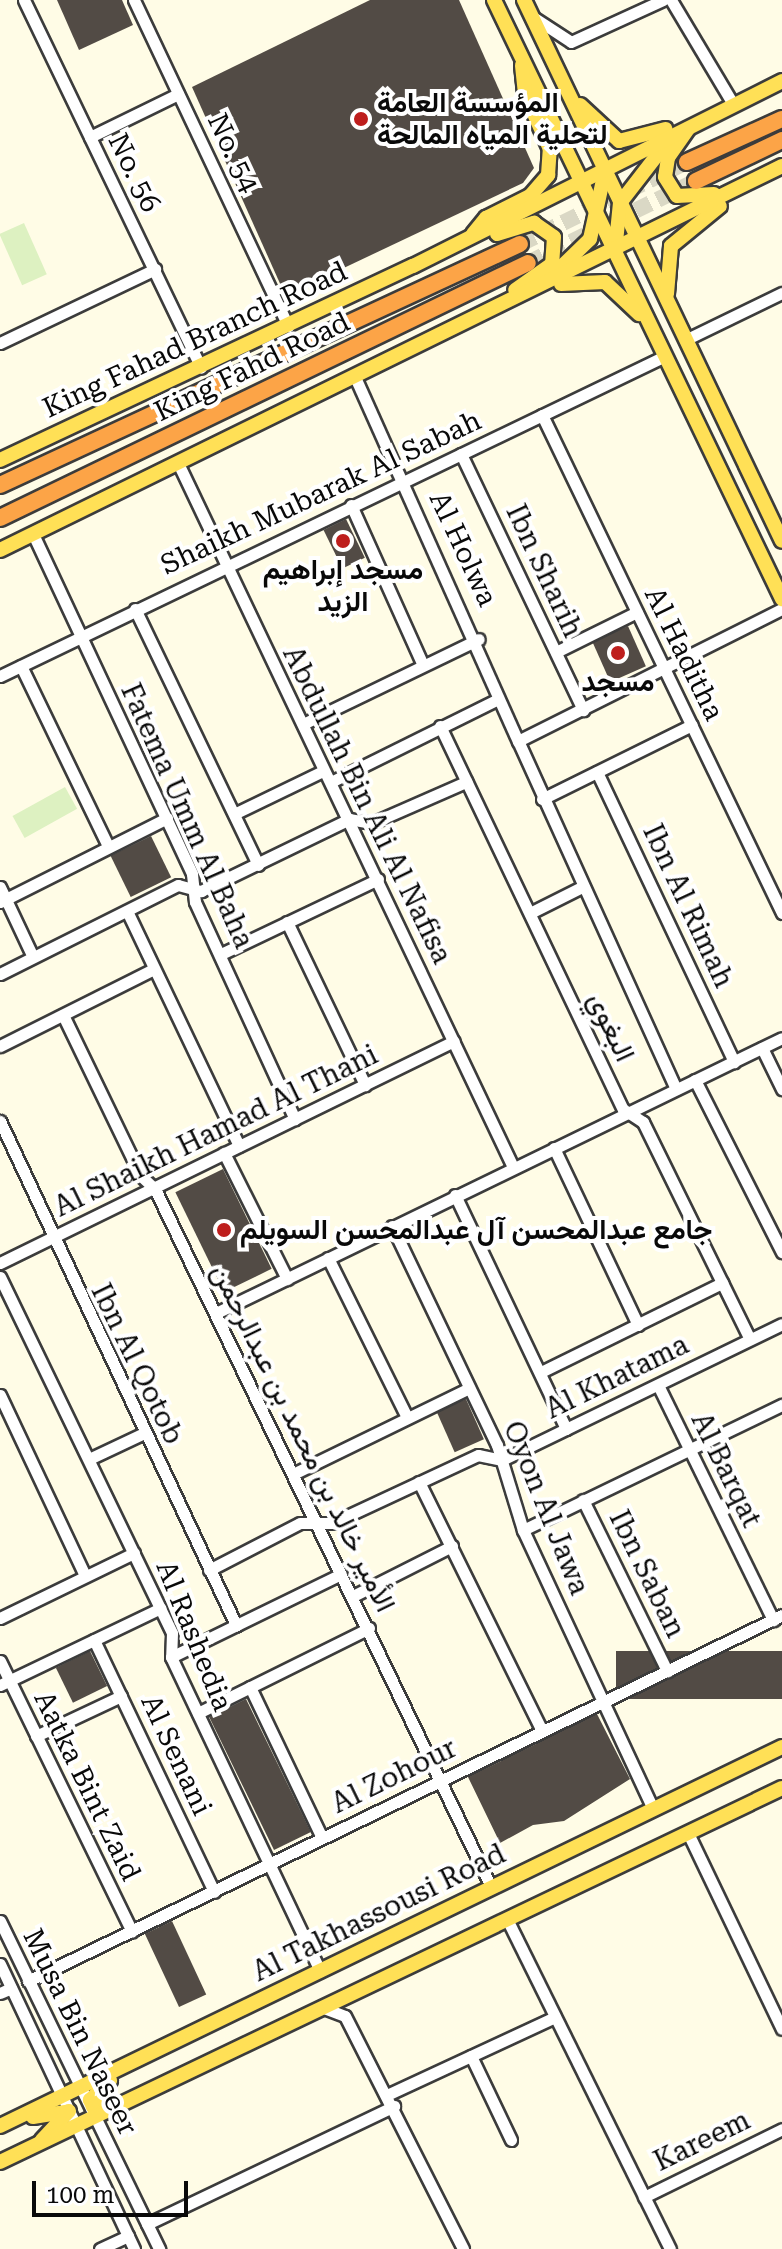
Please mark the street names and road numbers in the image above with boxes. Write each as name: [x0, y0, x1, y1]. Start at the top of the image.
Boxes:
street label: No. 54: [200, 108, 266, 198]
street label: No. 56: [101, 128, 167, 218]
street label: King Fahad Branch Road: [38, 255, 352, 425]
street label: King Fahd Road: [149, 305, 355, 429]
street label: Shaikh Mubarak Al Sabah: [155, 404, 487, 582]
street label: Al Holwa: [422, 486, 504, 612]
street label: Ibn Sharih: [499, 499, 589, 643]
street label: Al Haditha: [637, 582, 731, 726]
street label: Abdullah Bin Ali Al Nafisa: [275, 641, 459, 969]
street label: Fatema Umm Al Baha: [113, 678, 261, 954]
street label: Ibn Al Rimah: [635, 819, 741, 993]
street label: البغوي: [580, 987, 642, 1067]
street label: Al Shaikh Hamad Al Thani: [49, 1038, 383, 1224]
street label: الأمير خالد بن محمد بن عبدالرحمن: [204, 1259, 402, 1617]
street label: Ibn Al Qotob: [84, 1278, 190, 1450]
street label: Al Khatama: [540, 1328, 694, 1426]
street label: Al Barqat: [684, 1407, 768, 1533]
street label: Oyon Al Jawa: [496, 1416, 596, 1600]
street label: Ibn Saban: [602, 1505, 692, 1643]
street label: Al Rashedia: [149, 1556, 239, 1716]
street label: Aatka Bint Zaid: [27, 1686, 147, 1886]
street label: Al Senani: [133, 1689, 219, 1821]
street label: Al Zohour: [326, 1731, 462, 1821]
street label: Al Takhassousi Road: [247, 1837, 511, 1989]
street label: Musa Bin Naseer: [16, 1924, 144, 2140]
street label: Kareem: [648, 2103, 756, 2179]

